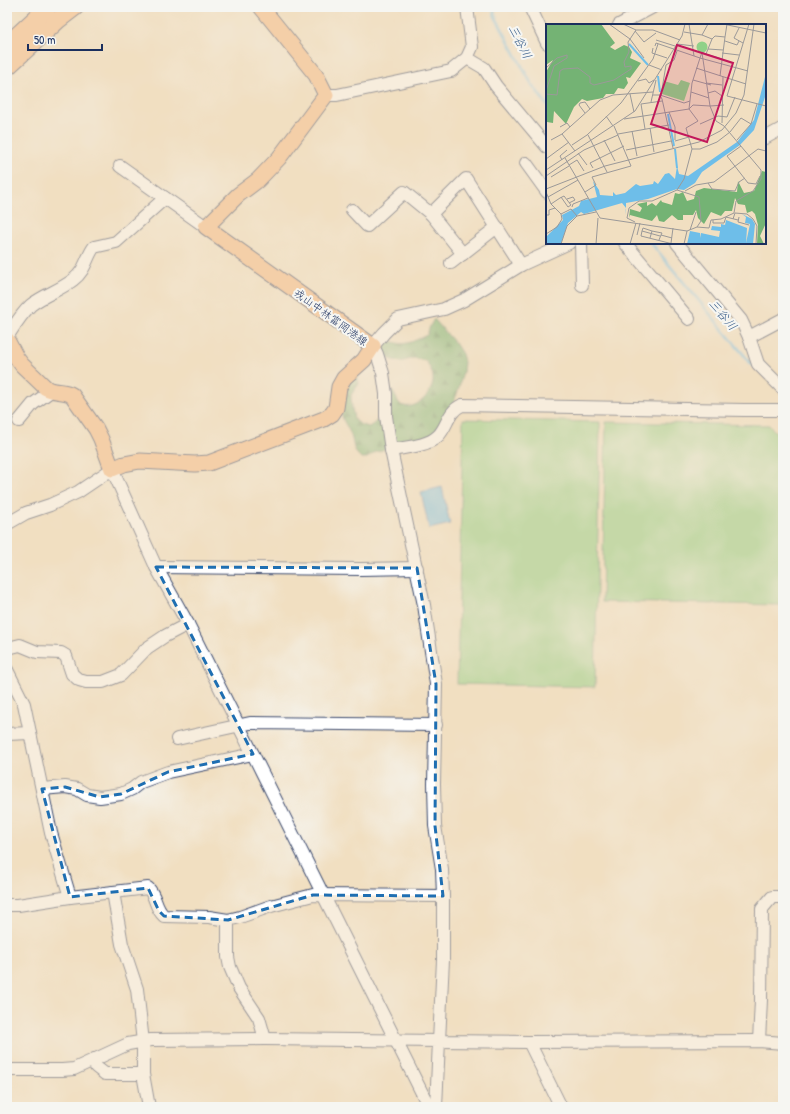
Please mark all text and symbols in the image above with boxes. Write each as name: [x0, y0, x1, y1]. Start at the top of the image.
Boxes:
water label: 三谷川: [505, 22, 536, 62]
inset map: [546, 24, 766, 244]
scale bar: [28, 26, 102, 52]
text: 50 m: [34, 31, 55, 48]
street label: 戎山中林富岡港線: [291, 285, 371, 349]
water label: 三谷川: [705, 295, 741, 334]

